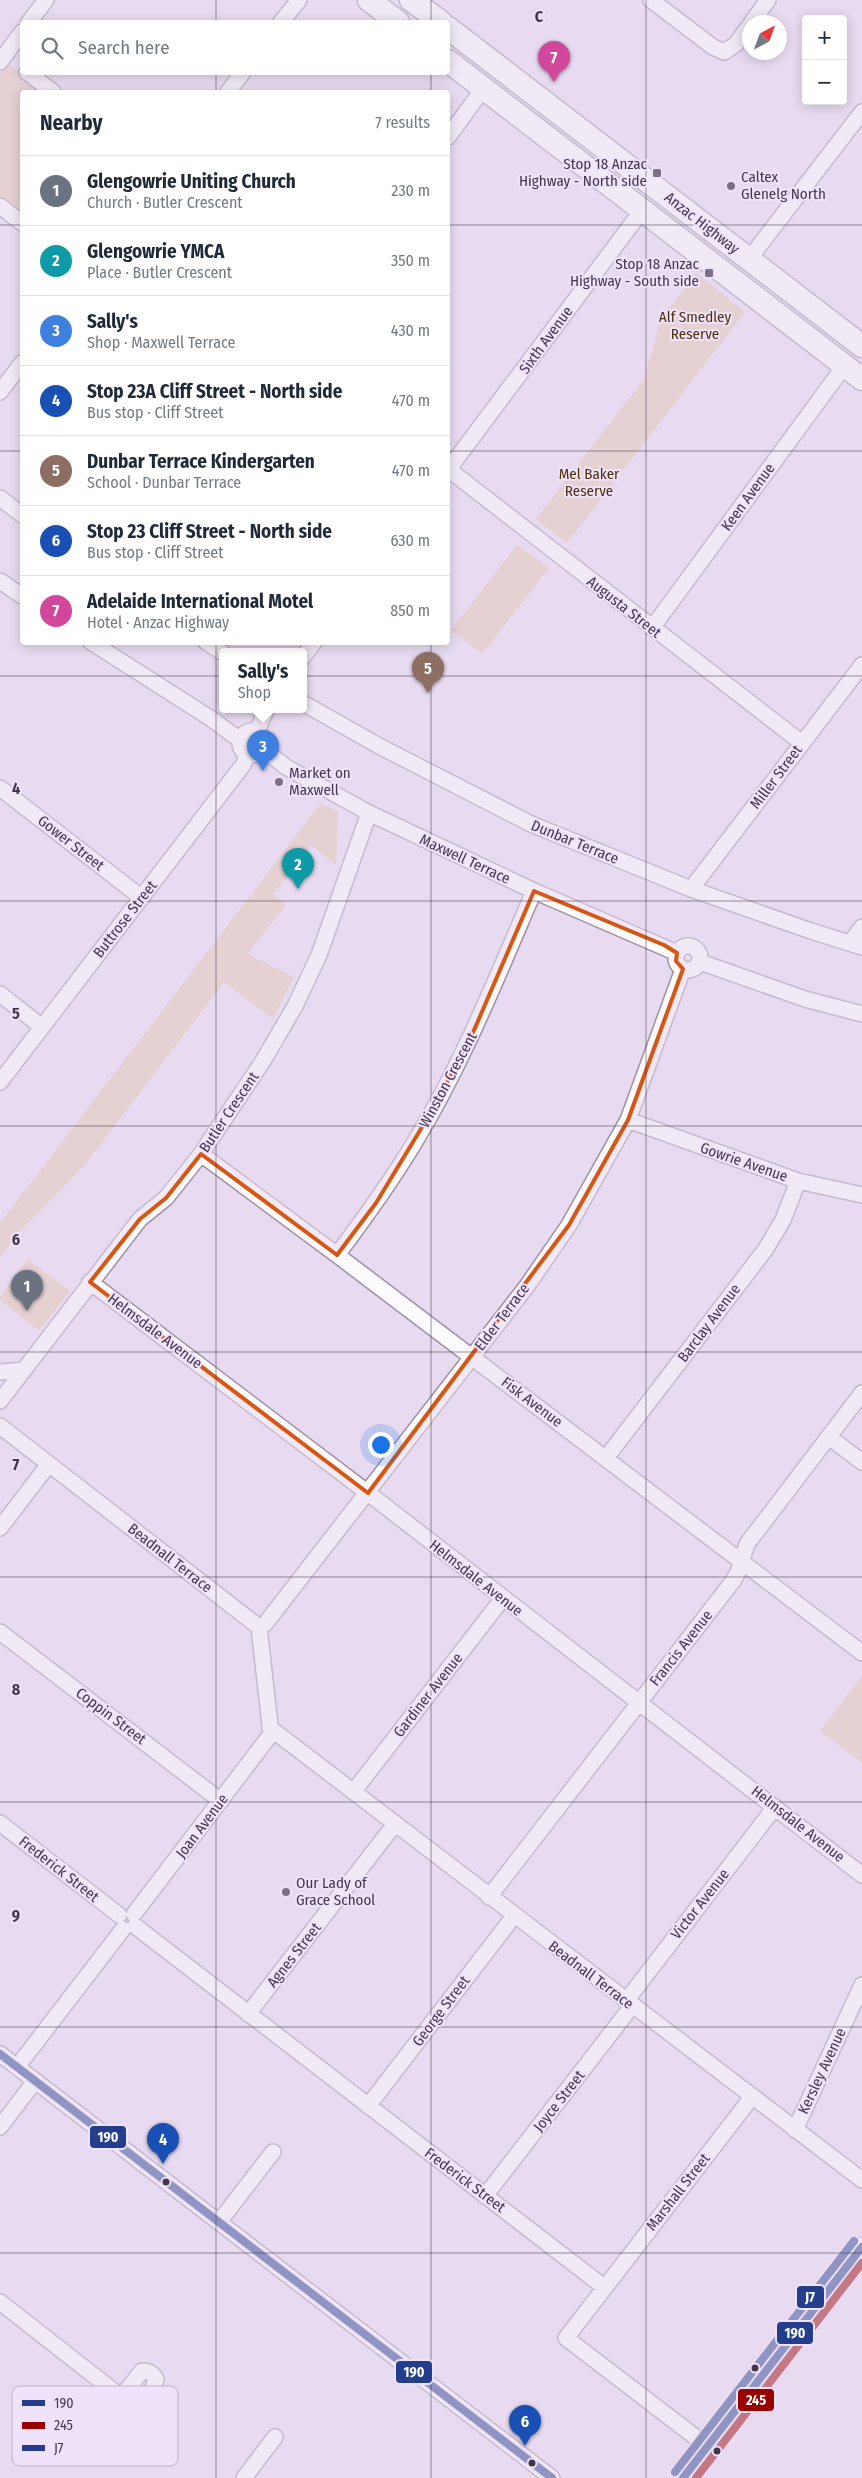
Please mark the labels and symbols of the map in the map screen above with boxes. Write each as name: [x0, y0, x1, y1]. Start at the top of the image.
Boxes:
text: C: [535, 7, 544, 26]
north arrow: [742, 15, 787, 60]
pin: 7: [538, 41, 570, 82]
place label: Stop 18 Anzac Highway - North side: [519, 155, 648, 190]
marker: Stop 18 Anzac Highway - North side: [651, 167, 663, 179]
place label: Caltex Glenelg North: [741, 168, 826, 203]
marker: Caltex Glenelg North: [725, 180, 737, 192]
street label: Anzac Highway: [661, 188, 743, 258]
place label: Stop 18 Anzac Highway - South side: [570, 255, 700, 290]
marker: Stop 18 Anzac Highway - South side: [703, 267, 715, 279]
street label: Sixth Avenue: [515, 303, 577, 377]
park label: Alf Smedley Reserve: [659, 308, 731, 343]
street label: Keen Avenue: [717, 460, 779, 534]
park label: Mel Baker Reserve: [559, 465, 620, 500]
street label: Augusta Street: [583, 572, 665, 642]
pin: 5: [412, 652, 444, 693]
pin: 3: [247, 730, 279, 771]
street label: Miller Street: [746, 741, 806, 813]
place label: Market on Maxwell: [289, 764, 351, 799]
marker: Market on Maxwell: [273, 776, 285, 788]
text: 4: [12, 779, 20, 798]
street label: Gower Street: [34, 811, 108, 875]
street label: Dunbar Terrace: [529, 816, 621, 868]
street label: Maxwell Terrace: [417, 830, 513, 888]
pin: 2: [282, 848, 314, 889]
street label: Buttrose Street: [89, 877, 161, 961]
text: 5: [12, 1004, 20, 1023]
street label: Winston Crescent: [415, 1029, 481, 1131]
street label: Butler Crescent: [195, 1068, 263, 1156]
street label: Gowrie Avenue: [698, 1139, 790, 1185]
text: 6: [12, 1230, 20, 1249]
pin: 1: [11, 1270, 43, 1311]
street label: Elder Terrace: [471, 1280, 533, 1354]
street label: Barclay Avenue: [674, 1280, 744, 1366]
street label: Helmsdale Avenue: [104, 1290, 206, 1372]
street label: Fisk Avenue: [498, 1373, 566, 1431]
your location: [368, 1432, 394, 1458]
text: 7: [13, 1455, 20, 1474]
street label: Beadnall Terrace: [124, 1520, 216, 1596]
street label: Helmsdale Avenue: [426, 1536, 526, 1620]
street label: Francis Avenue: [646, 1606, 716, 1690]
street label: Gardiner Avenue: [390, 1649, 466, 1741]
text: 8: [12, 1680, 21, 1699]
street label: Coppin Street: [72, 1684, 150, 1748]
street label: Helmsdale Avenue: [748, 1782, 848, 1866]
street label: Joan Avenue: [172, 1790, 232, 1862]
street label: Frederick Street: [15, 1832, 103, 1906]
street label: Victor Avenue: [667, 1865, 733, 1943]
place label: Our Lady of Grace School: [296, 1874, 375, 1909]
marker: Our Lady of Grace School: [280, 1886, 292, 1898]
text: 9: [12, 1906, 20, 1925]
street label: Agnes Street: [263, 1919, 325, 1991]
street label: Beadnall Terrace: [545, 1937, 637, 2013]
street label: George Street: [409, 1972, 473, 2050]
street label: Kersley Avenue: [794, 2025, 850, 2117]
street label: Joyce Street: [530, 2067, 588, 2135]
pin: 4: [147, 2123, 179, 2164]
line badge: 190: [89, 2125, 127, 2149]
text: 190: [98, 2129, 119, 2146]
street label: Frederick Street: [421, 2144, 509, 2216]
street label: Marshall Street: [642, 2150, 714, 2234]
unlabelled marker: [161, 2177, 171, 2187]
line badge: J7: [796, 2285, 825, 2309]
text: J7: [804, 2289, 815, 2306]
line badge: 190: [776, 2321, 814, 2345]
text: 190: [785, 2325, 806, 2342]
line badge: 190: [395, 2360, 433, 2384]
unlabelled marker: [750, 2363, 760, 2373]
text: 190: [404, 2364, 425, 2381]
legend: [12, 2386, 178, 2466]
line badge: 245: [737, 2388, 775, 2412]
text: 245: [745, 2392, 766, 2409]
text: 190: [54, 2395, 74, 2412]
pin: 6: [509, 2405, 541, 2446]
text: 245: [54, 2417, 73, 2434]
text: J7: [54, 2440, 64, 2457]
unlabelled marker: [712, 2446, 722, 2456]
unlabelled marker: [527, 2458, 537, 2468]

